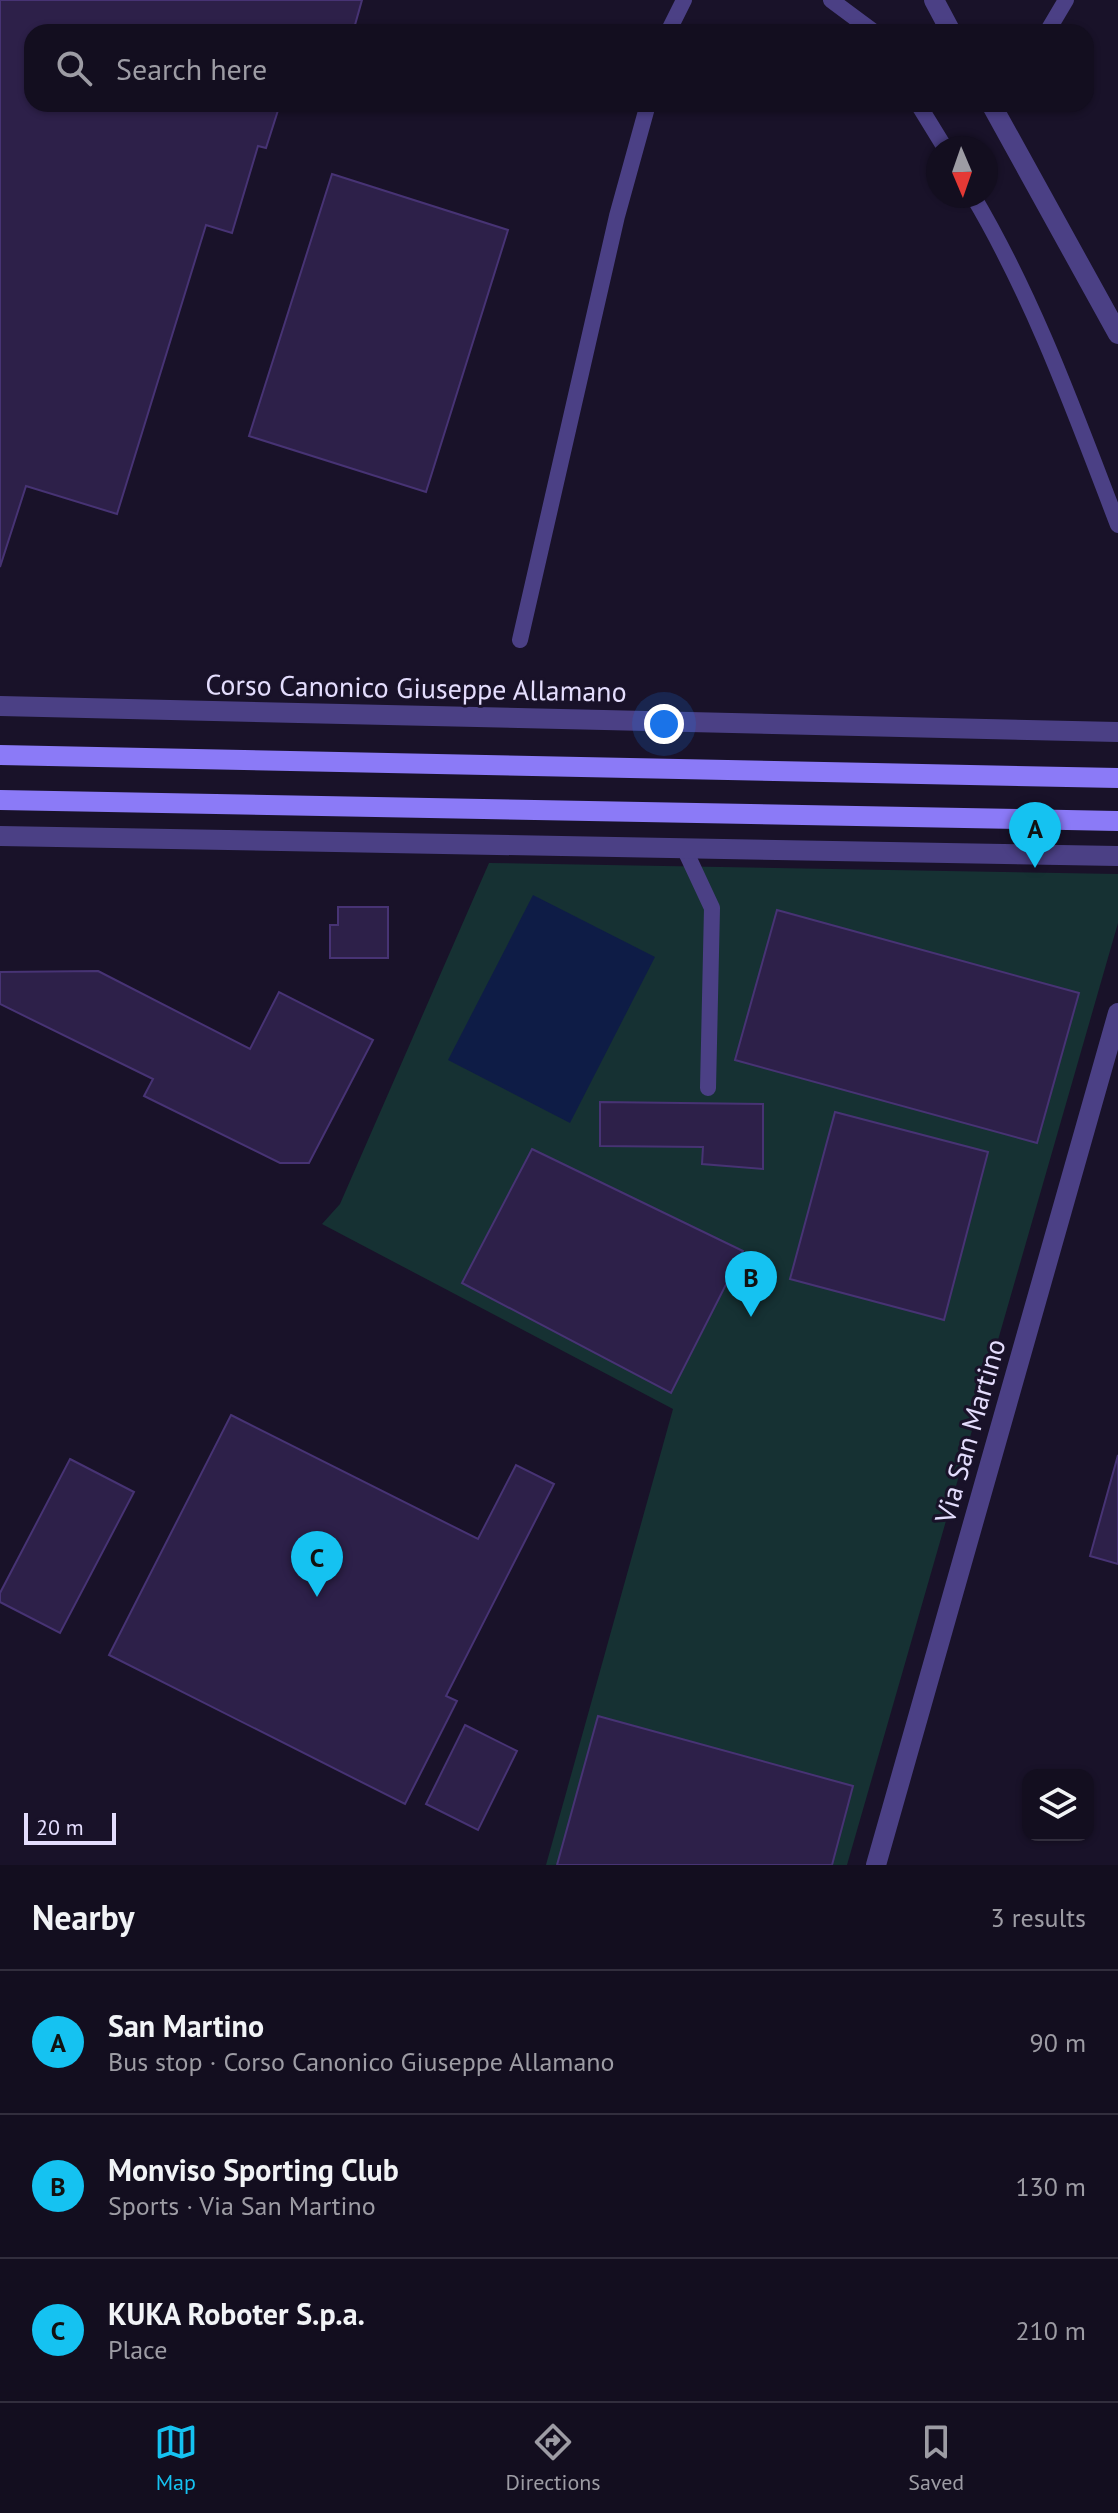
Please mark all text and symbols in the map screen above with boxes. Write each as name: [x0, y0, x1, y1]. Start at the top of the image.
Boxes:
search box: [24, 24, 1094, 112]
icon: search: [52, 46, 96, 90]
text: Search here: [116, 49, 267, 88]
north arrow: [926, 136, 998, 208]
street label: Corso Canonico Giuseppe Allamano: [205, 665, 627, 710]
your location: [644, 704, 684, 744]
pin: A: [1009, 802, 1061, 868]
pin: B: [725, 1251, 777, 1317]
street label: Via San Martino: [925, 1334, 1013, 1528]
pin: C: [291, 1531, 343, 1597]
map controls: [1022, 1769, 1094, 1841]
button: layers: [1022, 1769, 1094, 1841]
scale bar: [24, 1809, 116, 1845]
text: 20 m: [36, 1813, 84, 1841]
text: Nearby: [32, 1895, 134, 1939]
text: 3 results: [991, 1901, 1086, 1934]
text: San Martino: [108, 2006, 264, 2045]
text: A: [50, 2026, 66, 2059]
text: 90 m: [1030, 2026, 1086, 2059]
text: Bus stop · Corso Canonico Giuseppe Allamano: [108, 2045, 615, 2078]
text: Monviso Sporting Club: [108, 2150, 399, 2189]
text: B: [50, 2170, 66, 2203]
text: 130 m: [1015, 2170, 1086, 2203]
text: Sports · Via San Martino: [108, 2189, 376, 2222]
text: KUKA Roboter S.p.a.: [108, 2294, 365, 2333]
text: C: [51, 2314, 65, 2347]
text: 210 m: [1015, 2314, 1086, 2347]
text: Place: [108, 2333, 167, 2366]
tab: Map: [154, 2420, 198, 2496]
tab: Directions: [505, 2420, 601, 2496]
tab: Saved: [908, 2420, 964, 2496]

